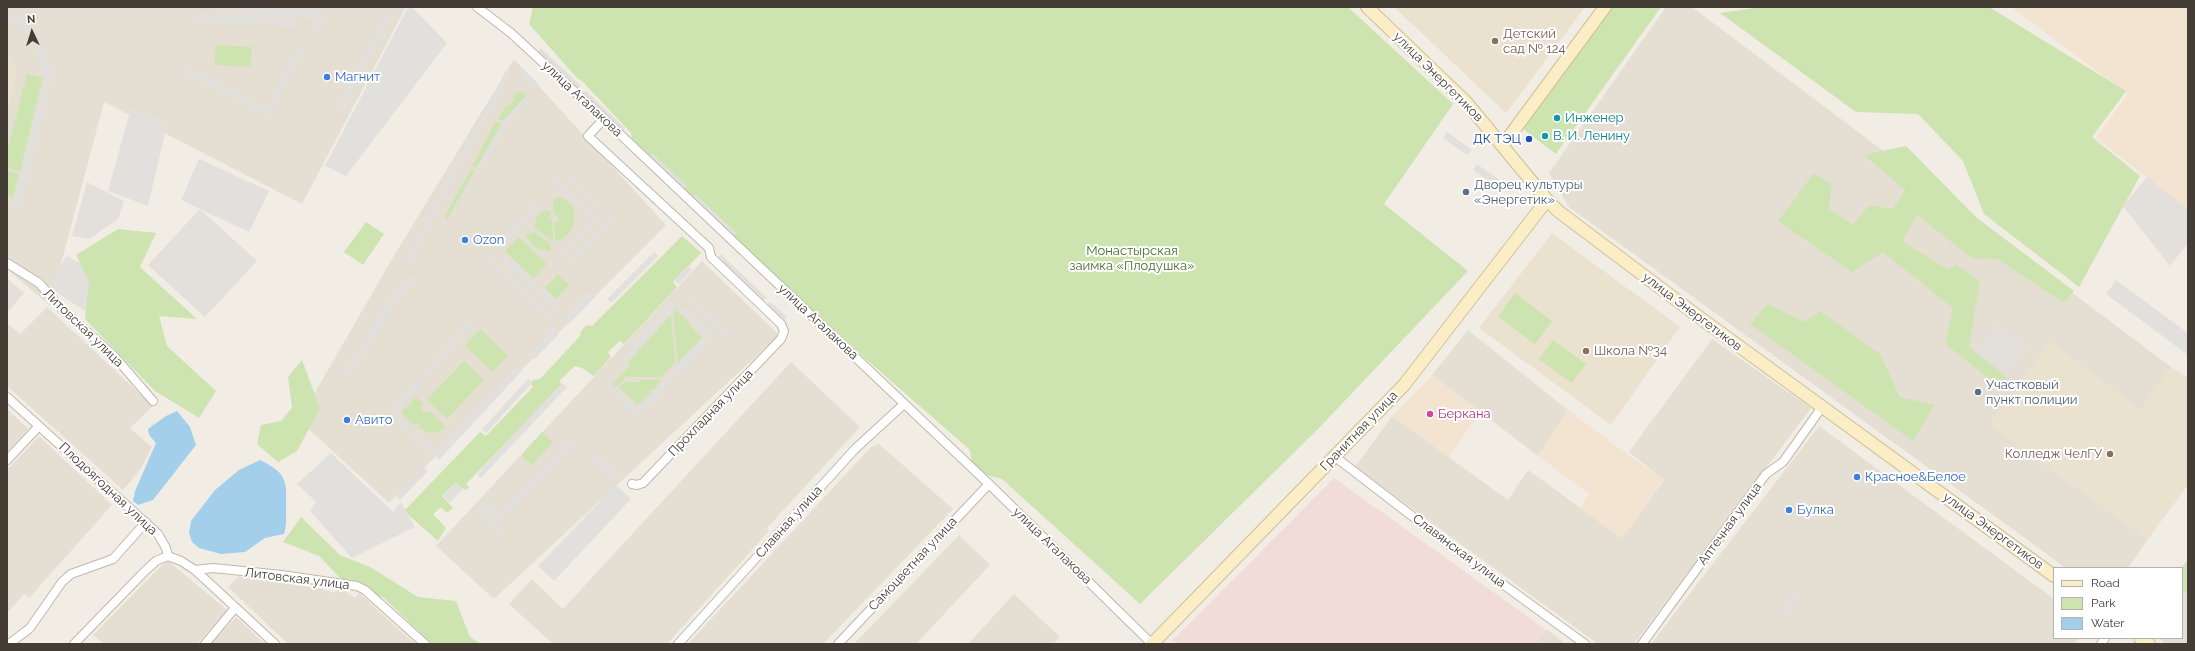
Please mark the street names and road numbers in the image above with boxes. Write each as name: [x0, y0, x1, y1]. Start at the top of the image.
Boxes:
street label: улица Энергетиков: [1390, 29, 1486, 125]
street label: улица Агалакова: [539, 58, 625, 140]
street label: улица Энергетиков: [1639, 270, 1745, 354]
street label: улица Агалакова: [775, 281, 861, 363]
street label: Литовская улица: [40, 286, 126, 370]
street label: Прохладная улица: [665, 366, 757, 460]
street label: Гранитная улица: [1317, 388, 1401, 474]
street label: Плодоягодная улица: [56, 439, 160, 539]
street label: Аптечная улица: [1695, 480, 1765, 568]
street label: Славная улица: [752, 483, 826, 561]
street label: улица Энергетиков: [1940, 489, 2046, 573]
street label: улица Агалакова: [1009, 504, 1095, 588]
street label: Славянская улица: [1409, 511, 1509, 591]
street label: Самоцветная улица: [865, 514, 961, 614]
street label: Литовская улица: [244, 565, 350, 593]

